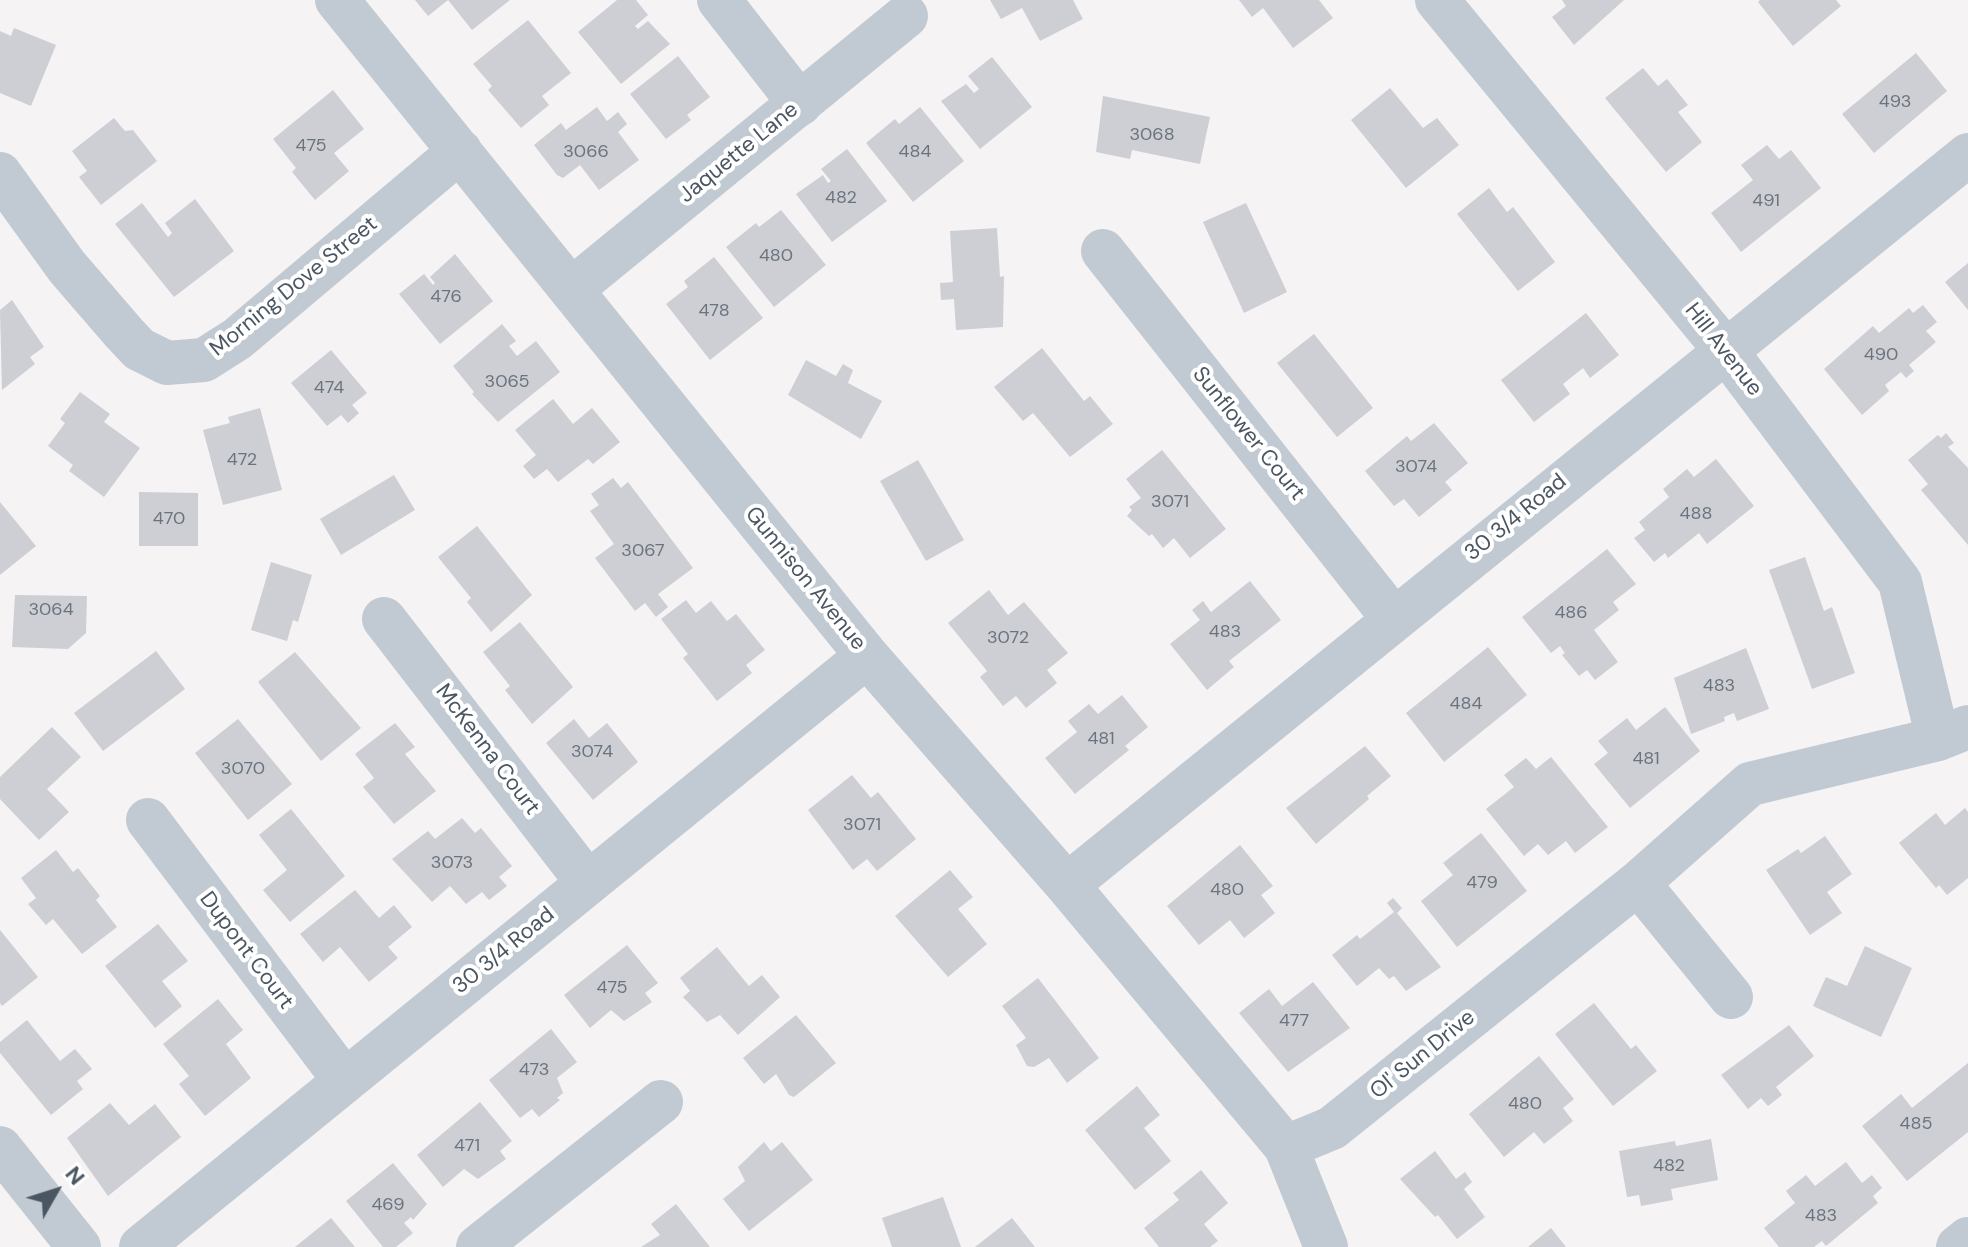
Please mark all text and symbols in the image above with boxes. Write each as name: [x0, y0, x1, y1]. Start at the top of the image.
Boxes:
house number: 493: [1879, 91, 1911, 113]
street label: Jaquette Lane: [674, 97, 804, 209]
house number: 3068: [1129, 124, 1175, 146]
house number: 475: [296, 135, 326, 157]
house number: 3066: [563, 141, 609, 163]
house number: 484: [899, 141, 931, 163]
house number: 482: [825, 187, 857, 209]
house number: 491: [1752, 190, 1780, 212]
street label: Morning Dove Street: [205, 211, 383, 363]
house number: 480: [759, 245, 793, 267]
house number: 476: [430, 286, 462, 308]
street label: Hill Avenue: [1679, 298, 1767, 402]
house number: 478: [698, 300, 730, 322]
house number: 490: [1864, 344, 1898, 366]
street label: Sunflower Court: [1186, 362, 1310, 506]
house number: 3065: [485, 371, 529, 393]
house number: 474: [314, 377, 344, 399]
house number: 472: [227, 449, 257, 471]
house number: 3074: [1395, 456, 1437, 478]
street label: 30 3/4 Road: [1460, 469, 1572, 567]
house number: 3071: [1151, 491, 1189, 513]
street label: Gunnison Avenue: [739, 502, 871, 656]
house number: 488: [1680, 503, 1712, 525]
house number: 470: [153, 508, 185, 530]
house number: 3067: [621, 540, 665, 562]
house number: 3064: [28, 599, 74, 621]
house number: 486: [1554, 602, 1588, 624]
house number: 483: [1209, 621, 1241, 643]
house number: 3072: [987, 627, 1029, 649]
house number: 483: [1703, 675, 1735, 697]
street label: McKenna Court: [429, 679, 545, 821]
house number: 484: [1450, 693, 1482, 715]
house number: 481: [1087, 728, 1115, 750]
house number: 3074: [571, 741, 613, 763]
house number: 481: [1632, 748, 1660, 770]
house number: 3070: [221, 758, 265, 780]
house number: 3071: [843, 814, 881, 836]
house number: 3073: [431, 852, 473, 874]
house number: 479: [1466, 872, 1498, 894]
house number: 480: [1210, 879, 1244, 901]
street label: Dupont Court: [193, 887, 299, 1015]
street label: 30 3/4 Road: [448, 902, 560, 1000]
house number: 475: [597, 977, 627, 999]
street label: Ol' Sun Drive: [1365, 1005, 1481, 1105]
house number: 477: [1279, 1010, 1309, 1032]
house number: 473: [519, 1059, 549, 1081]
house number: 480: [1508, 1093, 1542, 1115]
house number: 485: [1900, 1113, 1932, 1135]
house number: 471: [454, 1135, 480, 1157]
north arrow: [16, 1151, 96, 1231]
house number: 482: [1653, 1155, 1685, 1177]
text: N: [59, 1160, 91, 1191]
house number: 469: [371, 1194, 405, 1216]
house number: 483: [1805, 1205, 1837, 1227]

